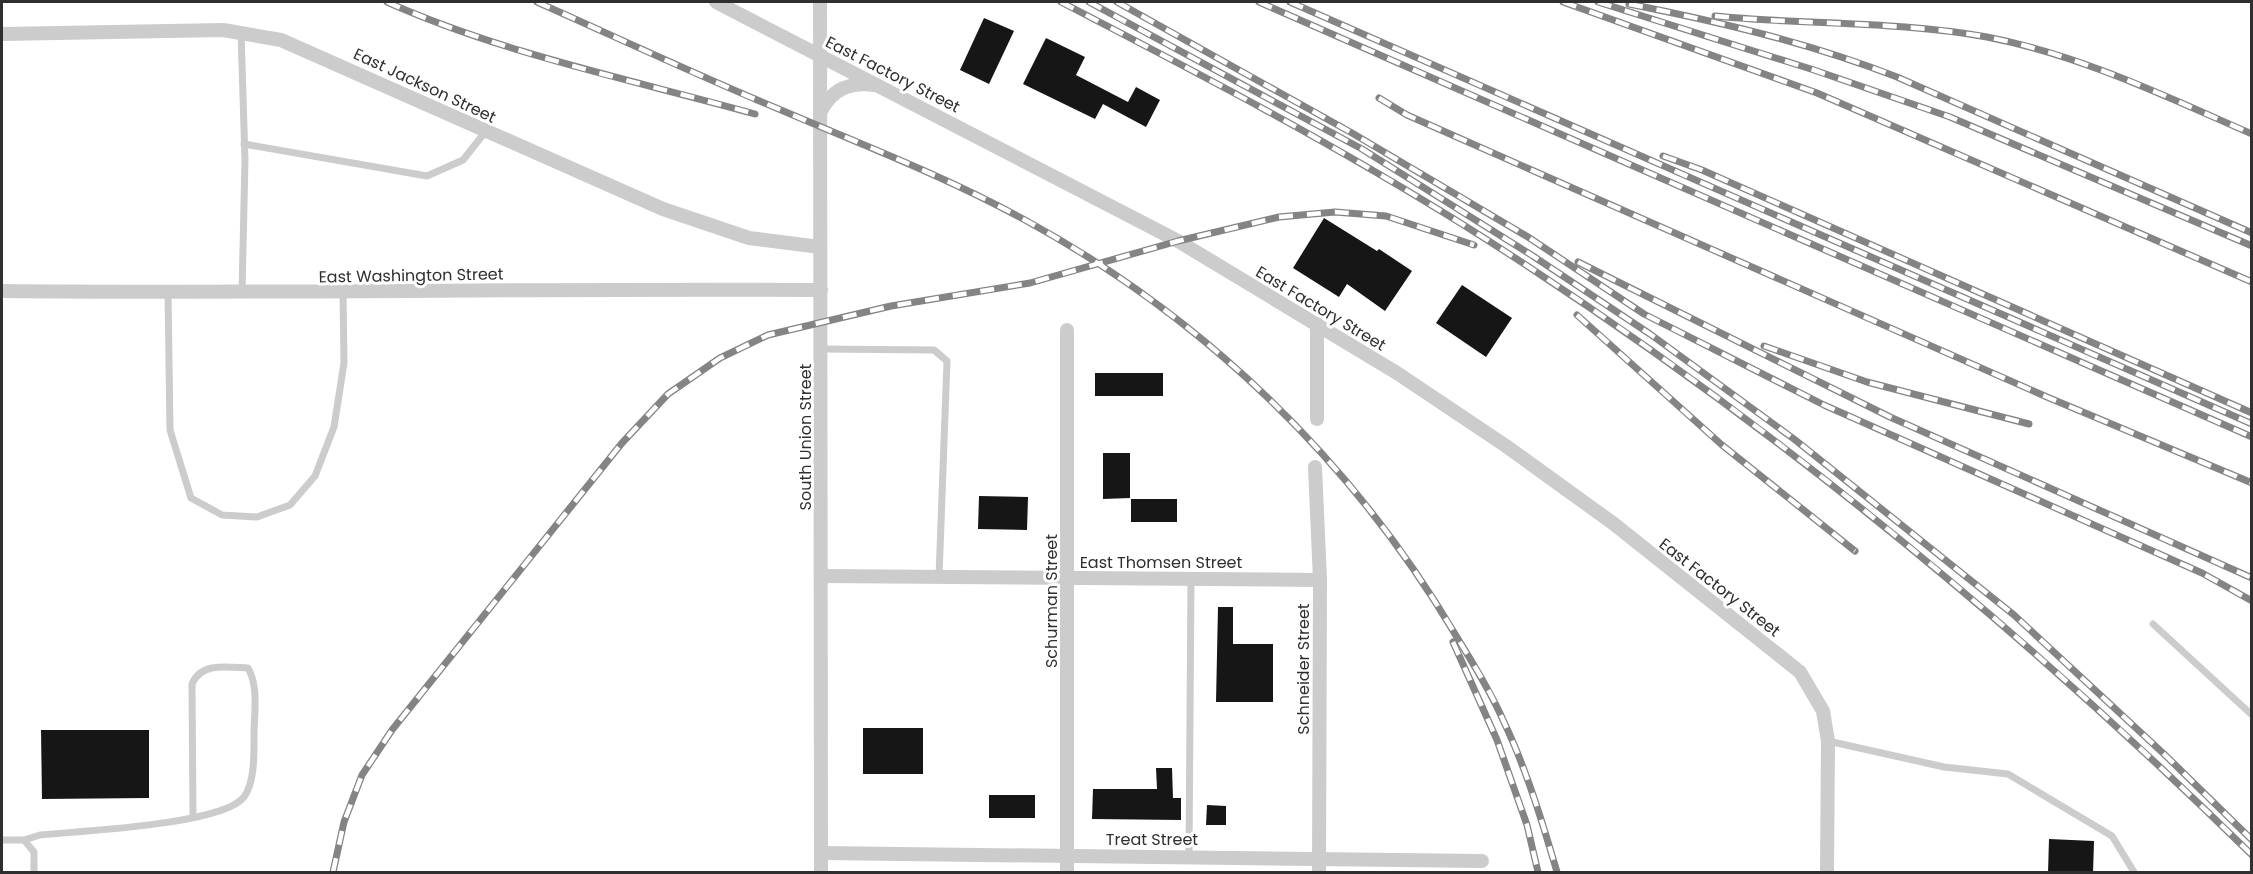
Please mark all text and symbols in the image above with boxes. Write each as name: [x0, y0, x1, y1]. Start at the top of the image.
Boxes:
street label: East Factory Street: [822, 31, 964, 118]
street label: East Jackson Street: [350, 42, 500, 129]
street label: East Factory Street: [1251, 260, 1390, 357]
street label: East Washington Street: [318, 262, 504, 289]
street label: South Union Street: [794, 363, 817, 510]
street label: East Factory Street: [1654, 533, 1785, 642]
street label: Schurman Street: [1040, 534, 1063, 668]
street label: East Thomsen Street: [1080, 551, 1243, 574]
street label: Schneider Street: [1292, 603, 1315, 735]
street label: Treat Street: [1106, 828, 1198, 851]

